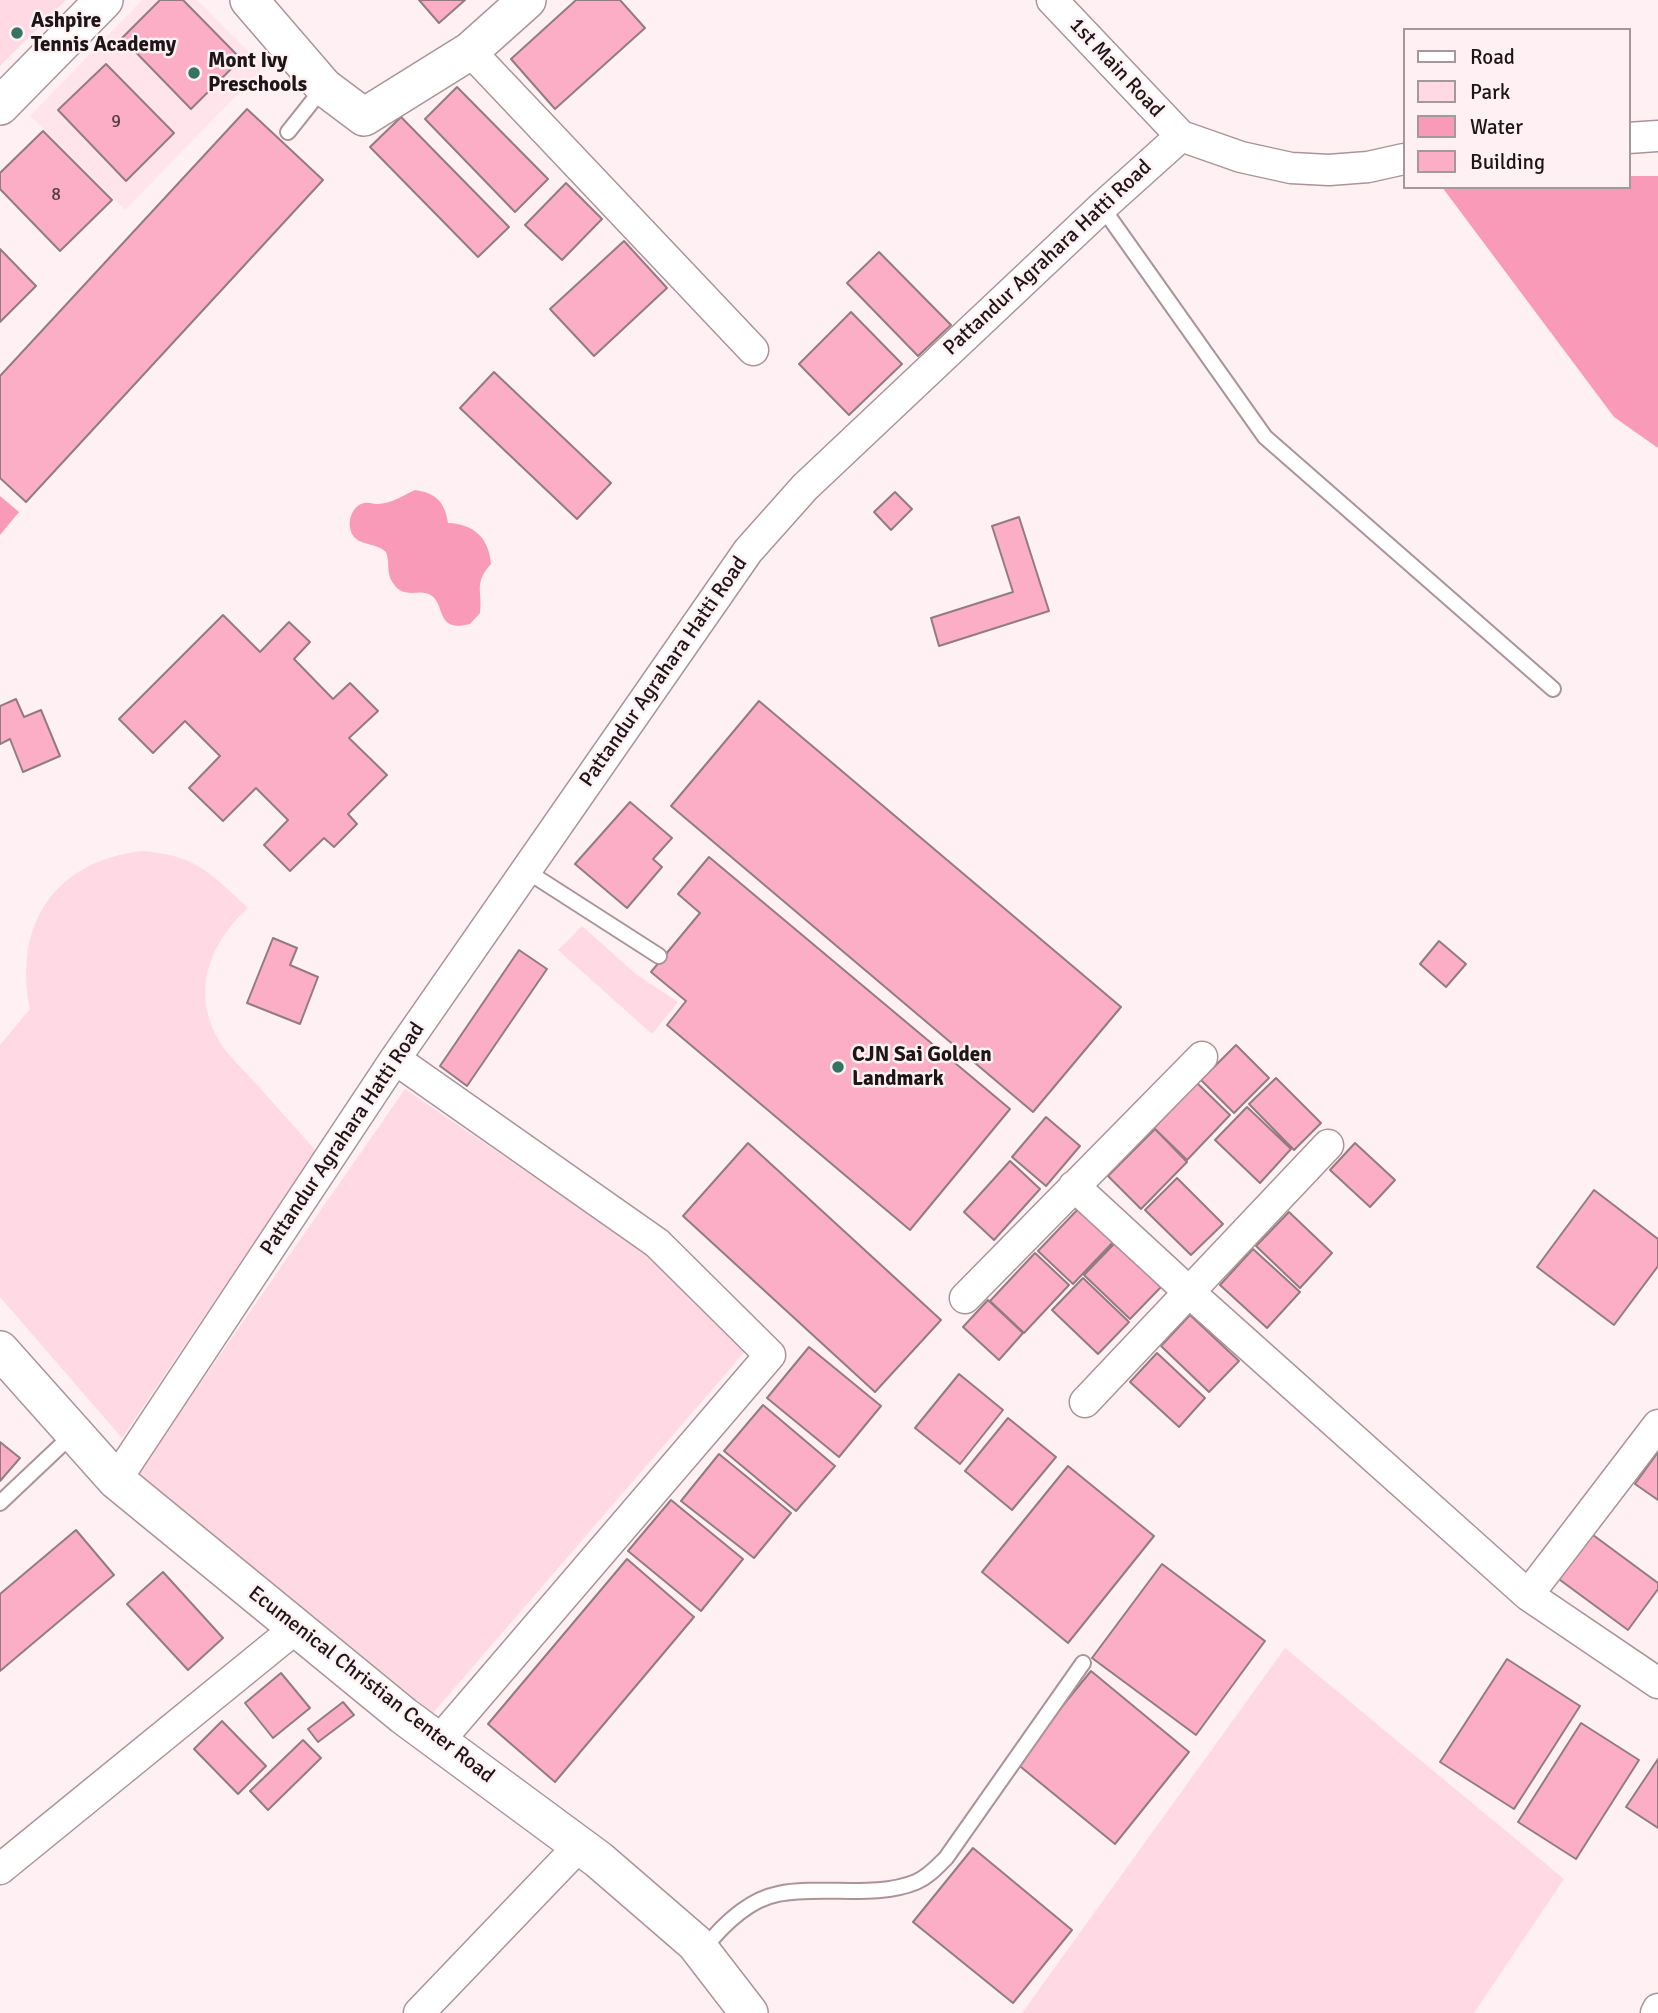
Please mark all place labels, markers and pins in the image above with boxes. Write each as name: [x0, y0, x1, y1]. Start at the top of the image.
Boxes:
place label: Ashpire Tennis Academy: [31, 8, 176, 58]
marker: Ashpire Tennis Academy: [9, 25, 25, 41]
place label: Mont Ivy Preschools: [208, 48, 307, 98]
marker: Mont Ivy Preschools: [186, 65, 202, 81]
place label: CJN Sai Golden Landmark: [852, 1042, 992, 1092]
marker: CJN Sai Golden Landmark: [830, 1059, 846, 1075]

